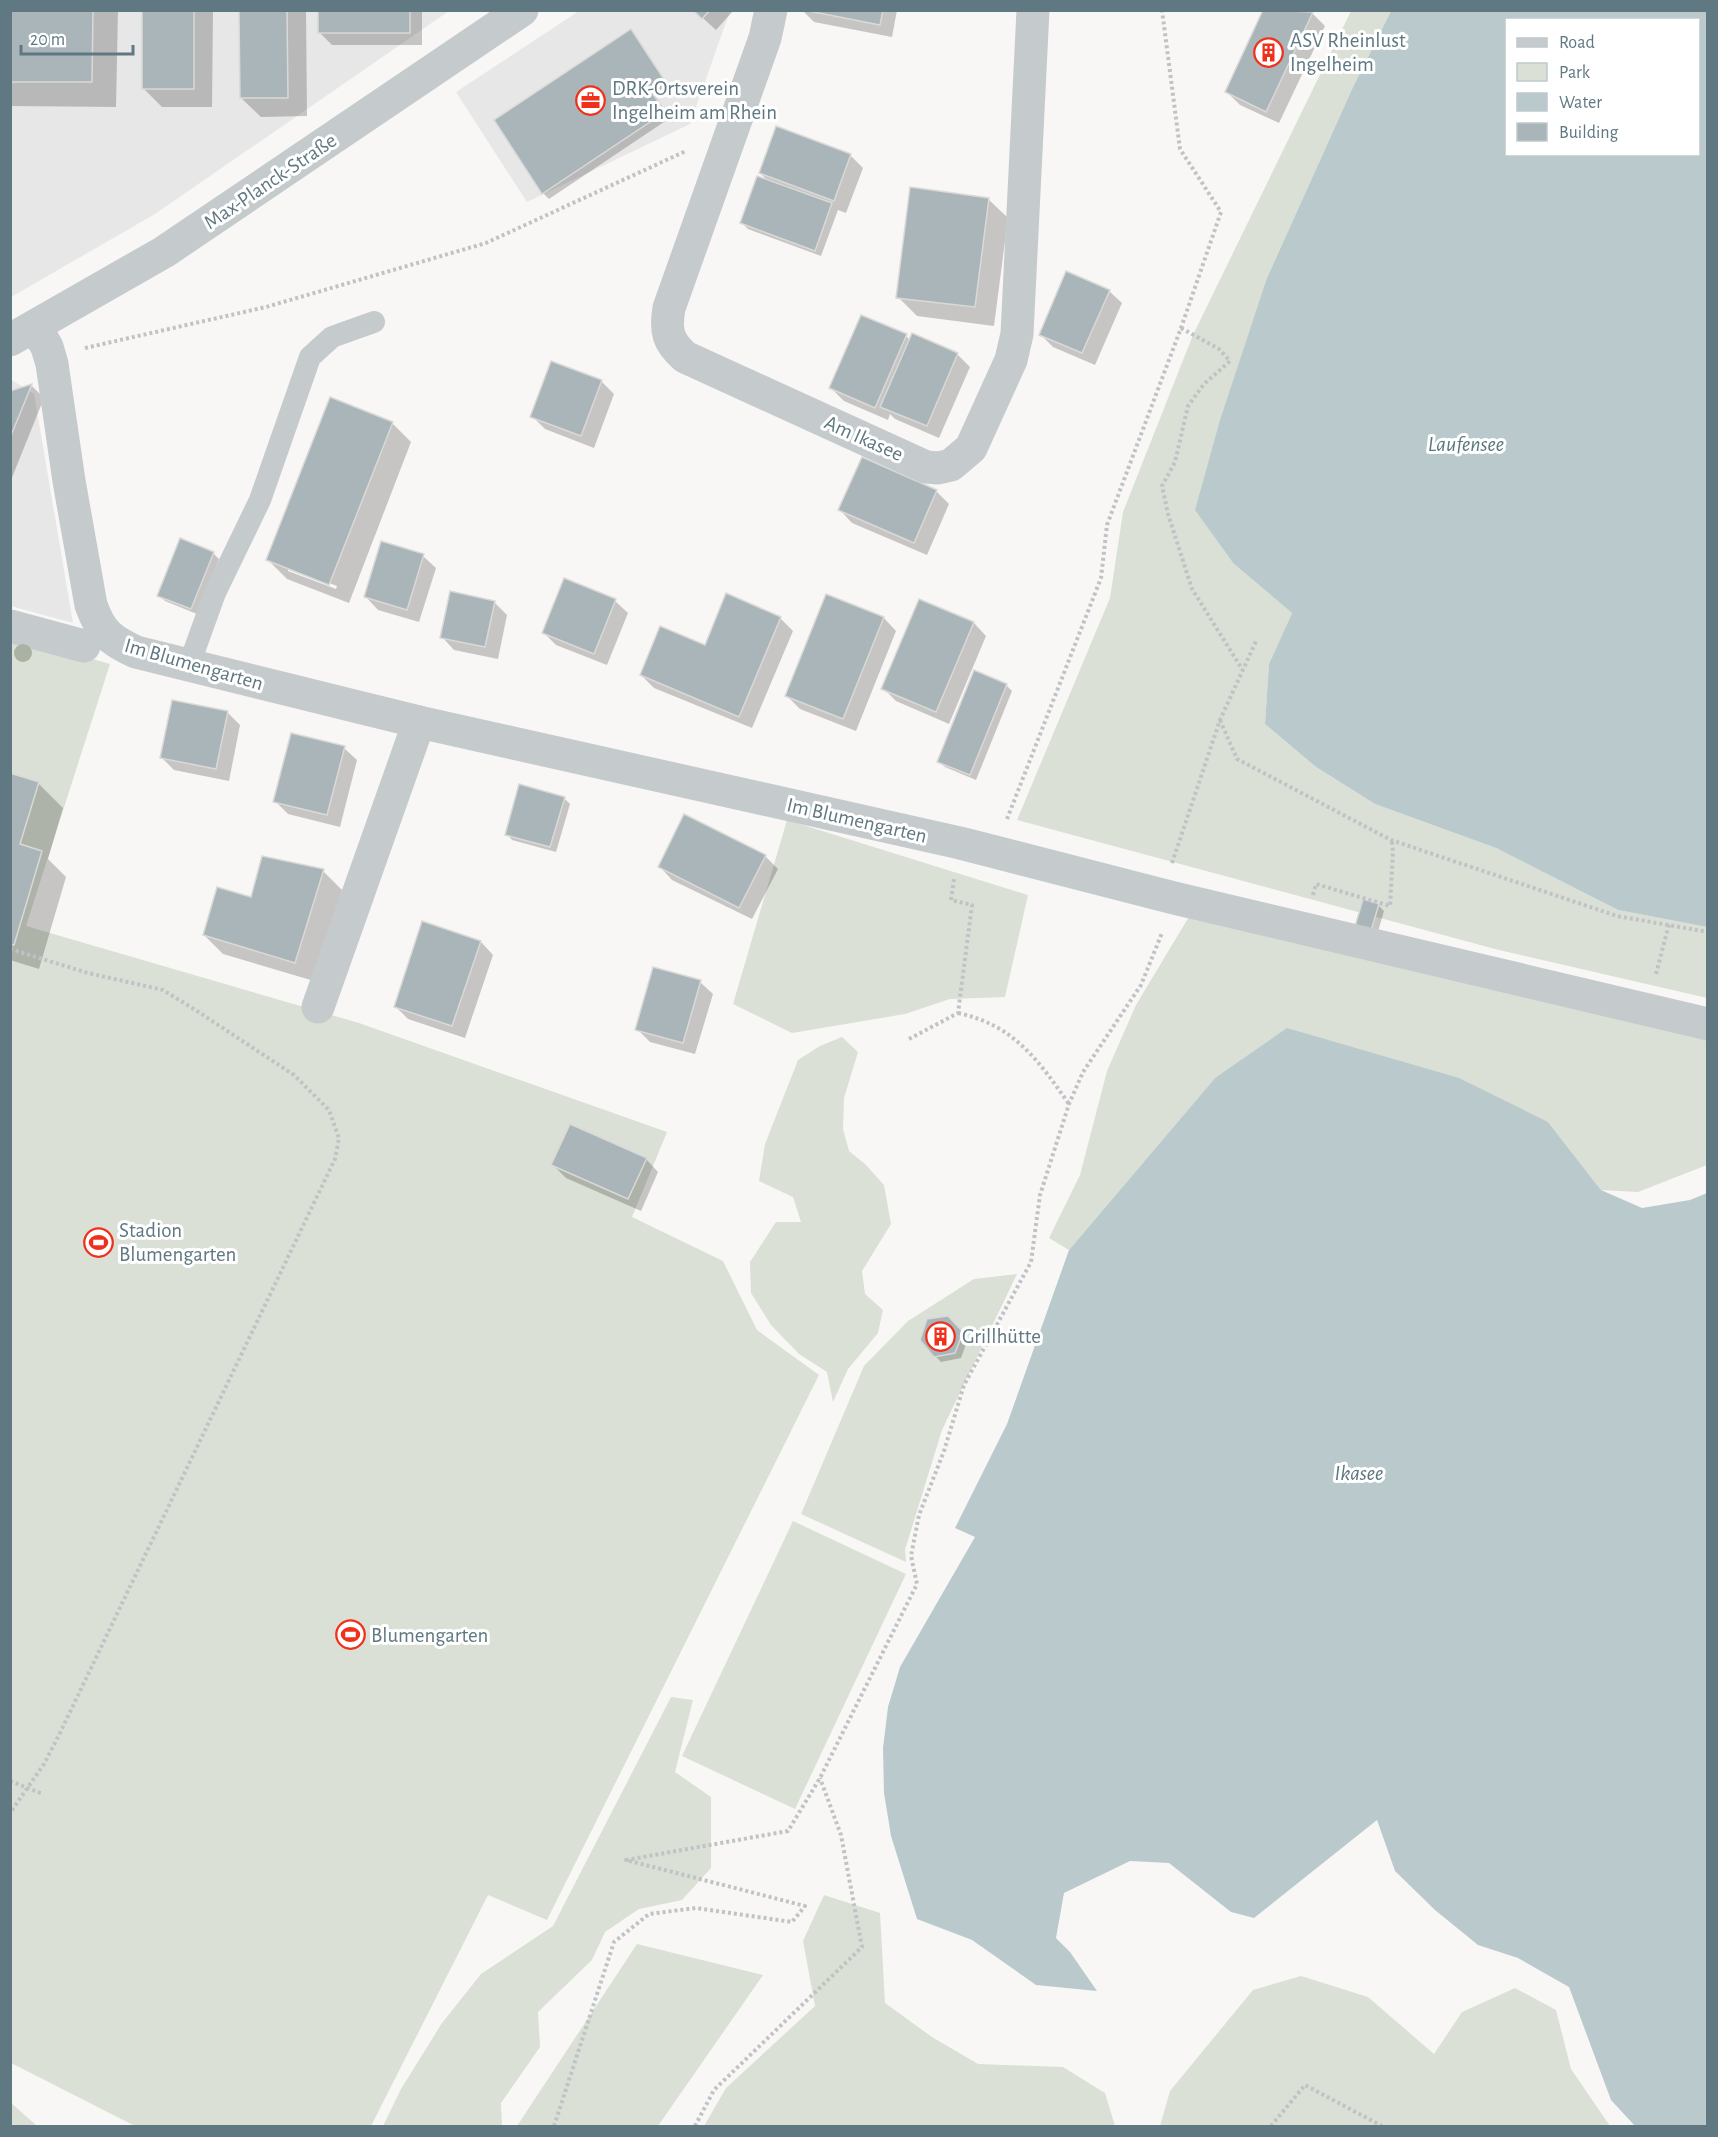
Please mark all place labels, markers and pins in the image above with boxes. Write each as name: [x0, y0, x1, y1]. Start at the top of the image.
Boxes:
place label: ASV Rheinlust Ingelheim: [1290, 30, 1406, 75]
building icon: ASV Rheinlust Ingelheim: [1253, 36, 1285, 68]
place label: DRK-Ortsverein Ingelheim am Rhein: [612, 78, 777, 123]
office icon: DRK-Ortsverein Ingelheim am Rhein: [575, 84, 607, 116]
place label: Stadion Blumengarten: [119, 1220, 236, 1265]
sports icon: Stadion Blumengarten: [82, 1226, 114, 1258]
building icon: Grillhütte: [925, 1320, 957, 1352]
place label: Grillhütte: [962, 1326, 1041, 1347]
sports icon: Blumengarten: [334, 1619, 366, 1651]
place label: Blumengarten: [371, 1625, 488, 1646]

